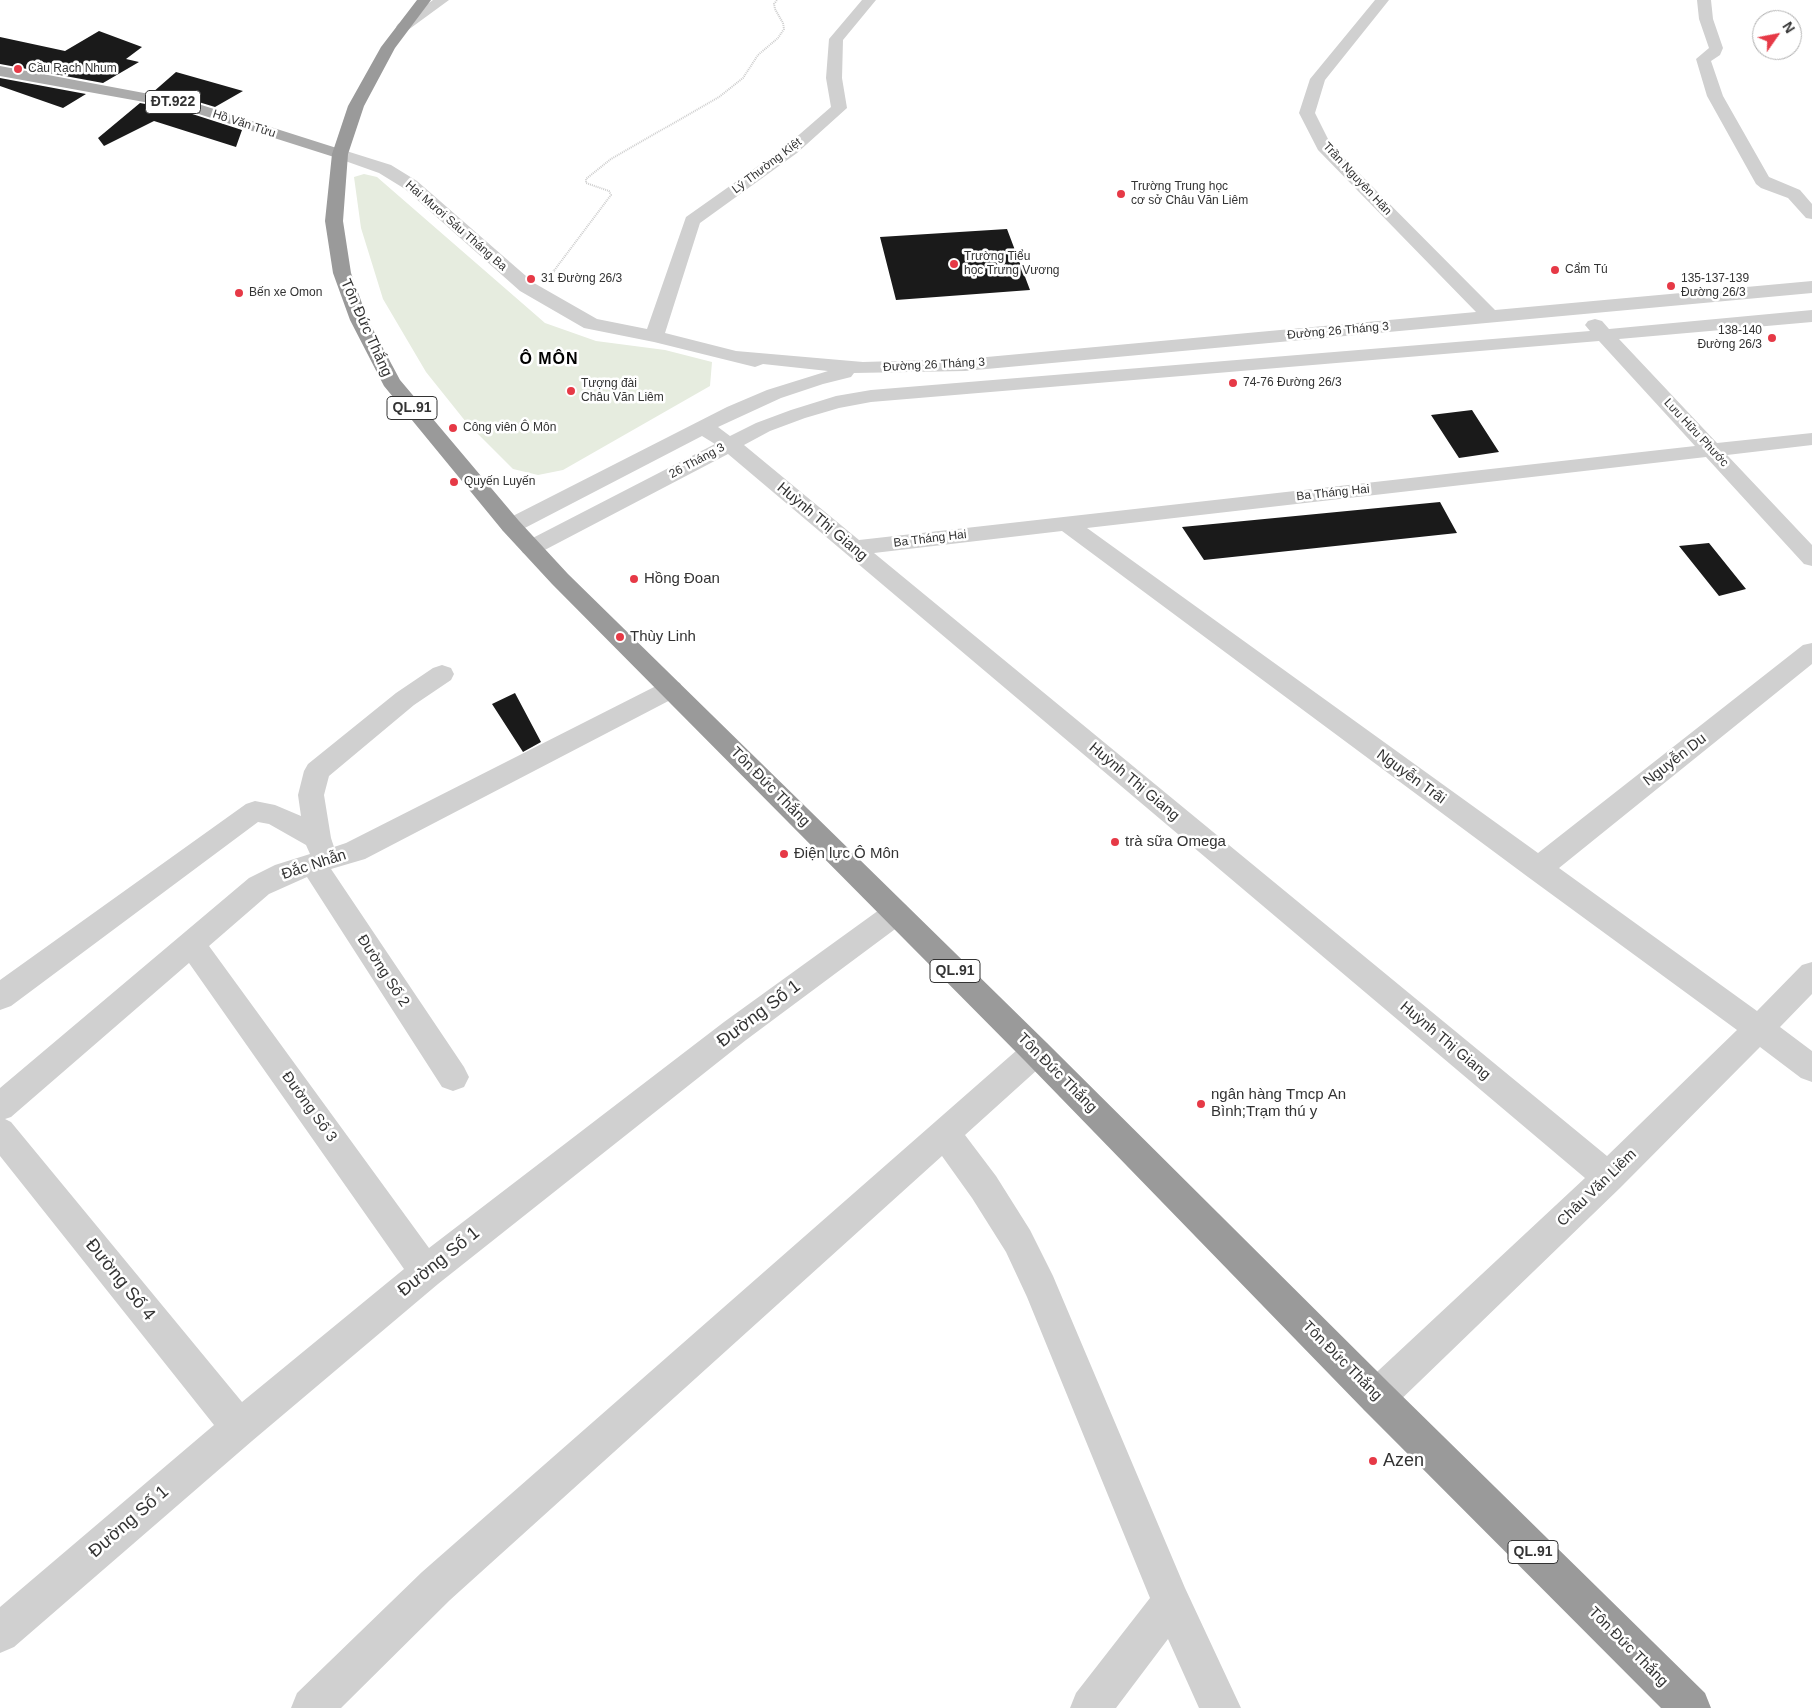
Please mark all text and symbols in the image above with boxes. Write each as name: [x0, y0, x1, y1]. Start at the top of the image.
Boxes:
north arrow: [1752, 10, 1802, 60]
text: N: [1779, 19, 1798, 36]
place label: Cầu Rạch Nhum: [28, 62, 117, 76]
marker: Cầu Rạch Nhum: [12, 63, 24, 75]
road number: ĐT.922: [146, 90, 200, 114]
street label: Hồ Văn Tửu: [211, 107, 277, 141]
street label: Lý Thường Kiệt: [729, 135, 805, 197]
street label: Trần Nguyên Hãn: [1320, 140, 1394, 218]
street label: Hai Mươi Sáu Tháng Ba: [402, 178, 510, 274]
place label: Trường Trung học cơ sở Châu Văn Liêm: [1131, 180, 1248, 208]
marker: Trường Trung học cơ sở Châu Văn Liêm: [1115, 188, 1127, 200]
place label: Trường Tiểu học Trưng Vương: [964, 250, 1060, 278]
marker: Trường Tiểu học Trưng Vương: [948, 258, 960, 270]
place label: Cẩm Tú: [1565, 263, 1608, 277]
marker: Cẩm Tú: [1549, 264, 1561, 276]
place label: 31 Đường 26/3: [541, 272, 622, 286]
place label: 135-137-139 Đường 26/3: [1681, 272, 1749, 300]
marker: 31 Đường 26/3: [525, 273, 537, 285]
street label: Tôn Đức Thắng: [336, 276, 396, 380]
marker: 135-137-139 Đường 26/3: [1665, 280, 1677, 292]
place label: Bến xe Omon: [249, 286, 322, 300]
marker: Bến xe Omon: [233, 287, 245, 299]
street label: Đường 26 Tháng 3: [1287, 319, 1389, 343]
place label: 138-140 Đường 26/3: [1697, 324, 1762, 352]
marker: 138-140 Đường 26/3: [1766, 332, 1778, 344]
district label: Ô MÔN: [519, 350, 579, 370]
street label: Đường 26 Tháng 3: [883, 355, 985, 375]
place label: 74-76 Đường 26/3: [1243, 376, 1342, 390]
place label: Tượng đài Châu Văn Liêm: [581, 377, 664, 405]
marker: 74-76 Đường 26/3: [1227, 377, 1239, 389]
marker: Tượng đài Châu Văn Liêm: [565, 385, 577, 397]
road number: QL.91: [387, 396, 437, 419]
street label: Lưu Hữu Phước: [1661, 396, 1731, 470]
place label: Công viên Ô Môn: [463, 421, 556, 435]
marker: Công viên Ô Môn: [447, 422, 459, 434]
street label: 26 Tháng 3: [667, 440, 727, 482]
place label: Quyến Luyến: [464, 475, 535, 489]
marker: Quyến Luyến: [448, 476, 460, 488]
street label: Huỳnh Thị Giang: [773, 479, 871, 565]
street label: Ba Tháng Hai: [1296, 482, 1370, 504]
street label: Ba Tháng Hai: [893, 527, 967, 551]
place label: Hồng Đoan: [644, 570, 720, 588]
marker: Hồng Đoan: [628, 573, 640, 585]
place label: Thùy Linh: [630, 628, 696, 646]
marker: Thùy Linh: [614, 631, 626, 643]
street label: Nguyễn Du: [1640, 730, 1710, 790]
street label: Huỳnh Thị Giang: [1085, 739, 1183, 825]
street label: Tôn Đức Thắng: [726, 743, 814, 831]
street label: Nguyễn Trãi: [1373, 746, 1449, 808]
place label: trà sữa Omega: [1125, 833, 1226, 851]
marker: trà sữa Omega: [1109, 836, 1121, 848]
place label: Điện lực Ô Môn: [794, 845, 899, 863]
street label: Đắc Nhẫn: [280, 846, 348, 884]
marker: Điện lực Ô Môn: [778, 848, 790, 860]
street label: Đường Số 2: [353, 932, 413, 1010]
road number: QL.91: [930, 959, 980, 982]
street label: Đường Số 1: [713, 976, 805, 1052]
street label: Huỳnh Thị Giang: [1396, 998, 1494, 1084]
street label: Tôn Đức Thắng: [1013, 1029, 1101, 1117]
street label: Đường Số 3: [277, 1068, 341, 1146]
place label: ngân hàng Tmcp An Bình;Trạm thú y: [1211, 1086, 1346, 1121]
marker: ngân hàng Tmcp An Bình;Trạm thú y: [1195, 1098, 1207, 1110]
street label: Châu Văn Liêm: [1554, 1146, 1640, 1230]
street label: Đường Số 1: [394, 1222, 484, 1302]
street label: Đường Số 4: [80, 1235, 160, 1325]
street label: Tôn Đức Thắng: [1298, 1317, 1386, 1405]
place label: Azen: [1383, 1450, 1424, 1472]
marker: Azen: [1367, 1455, 1379, 1467]
street label: Đường Số 1: [85, 1481, 173, 1563]
road number: QL.91: [1508, 1540, 1558, 1564]
street label: Tôn Đức Thắng: [1584, 1603, 1672, 1691]

